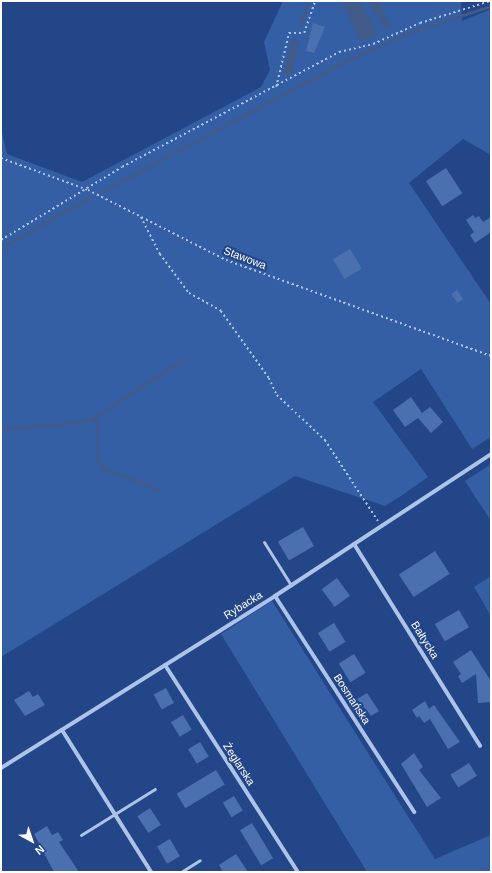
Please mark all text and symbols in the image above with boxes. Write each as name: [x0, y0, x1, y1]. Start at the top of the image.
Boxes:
street label: Stawowa: [222, 244, 268, 272]
street label: Rybacka: [221, 588, 265, 622]
street label: Bałtycka: [408, 619, 442, 661]
street label: Bosmańska: [331, 671, 373, 727]
street label: Żeglarska: [220, 740, 258, 788]
north arrow: [12, 821, 52, 861]
text: N: [33, 843, 47, 857]

